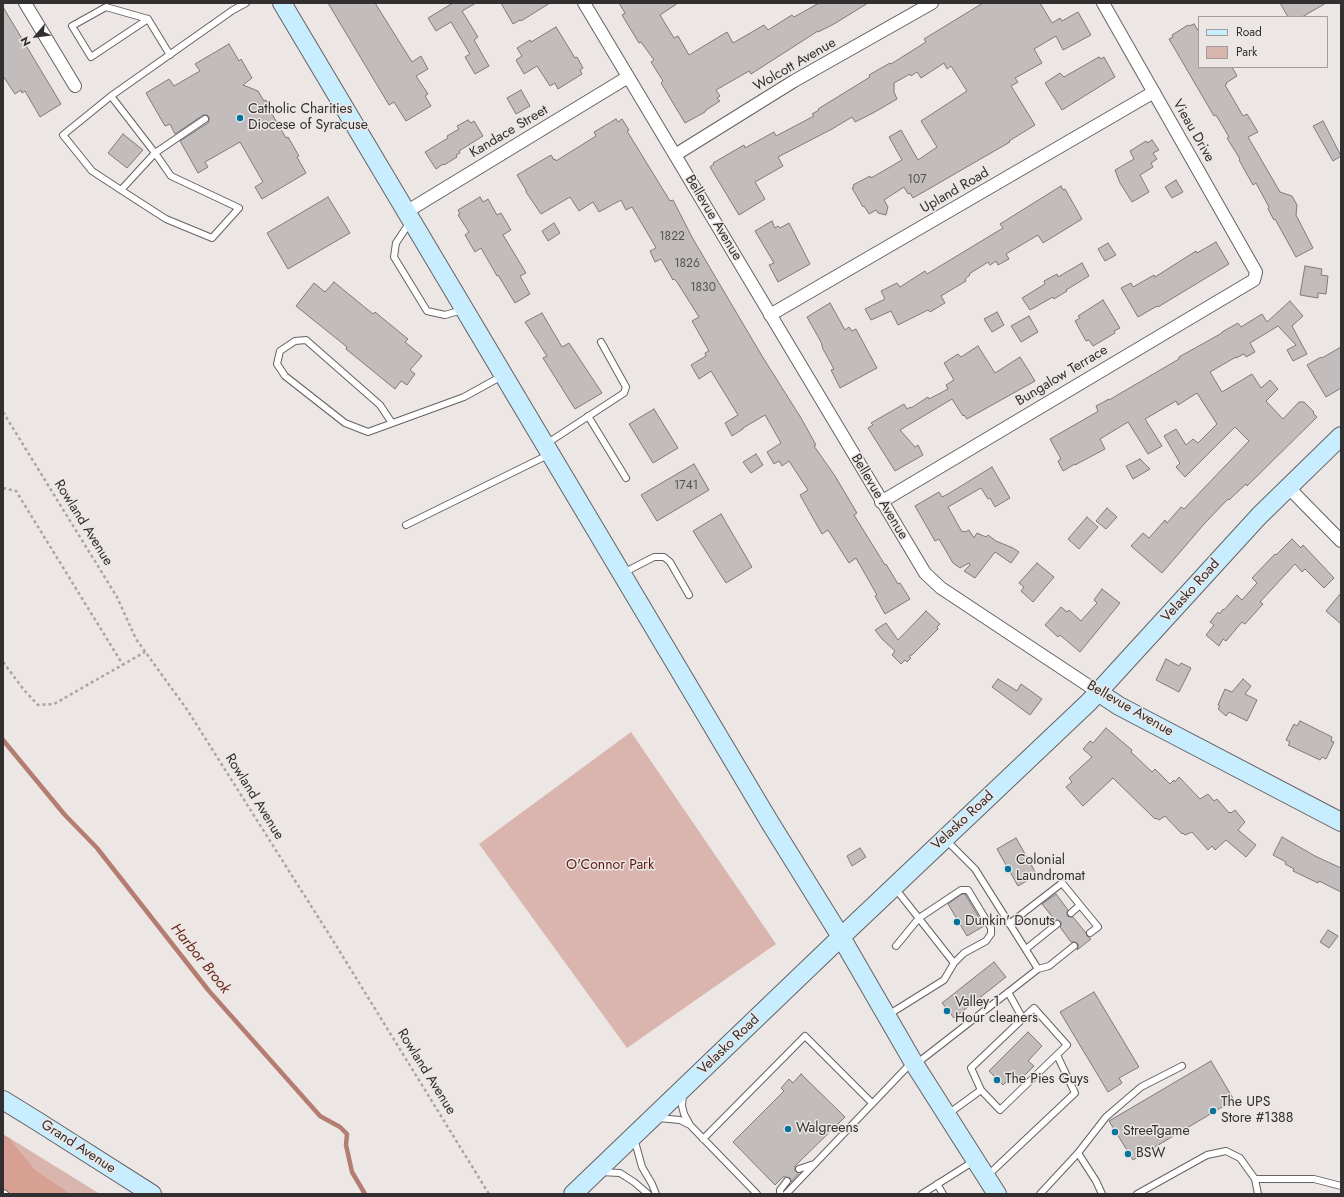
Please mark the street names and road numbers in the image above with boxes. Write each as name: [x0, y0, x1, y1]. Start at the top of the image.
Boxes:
street label: Wolcott Avenue: [751, 35, 839, 95]
street label: Vieau Drive: [1168, 97, 1218, 165]
street label: Kandace Street: [467, 102, 551, 162]
street label: Upland Road: [918, 165, 992, 217]
street label: Bellevue Avenue: [681, 172, 745, 264]
street label: Bungalow Terrace: [1013, 342, 1111, 410]
street label: Bellevue Avenue: [847, 451, 911, 543]
street label: Rowland Avenue: [50, 477, 116, 569]
street label: Velasko Road: [1158, 556, 1224, 626]
street label: Bellevue Avenue: [1084, 677, 1176, 741]
street label: Rowland Avenue: [221, 751, 287, 843]
street label: Velasko Road: [928, 788, 998, 854]
street label: Velasko Road: [695, 1012, 763, 1078]
street label: Rowland Avenue: [393, 1026, 459, 1118]
street label: Grand Avenue: [38, 1117, 118, 1177]

